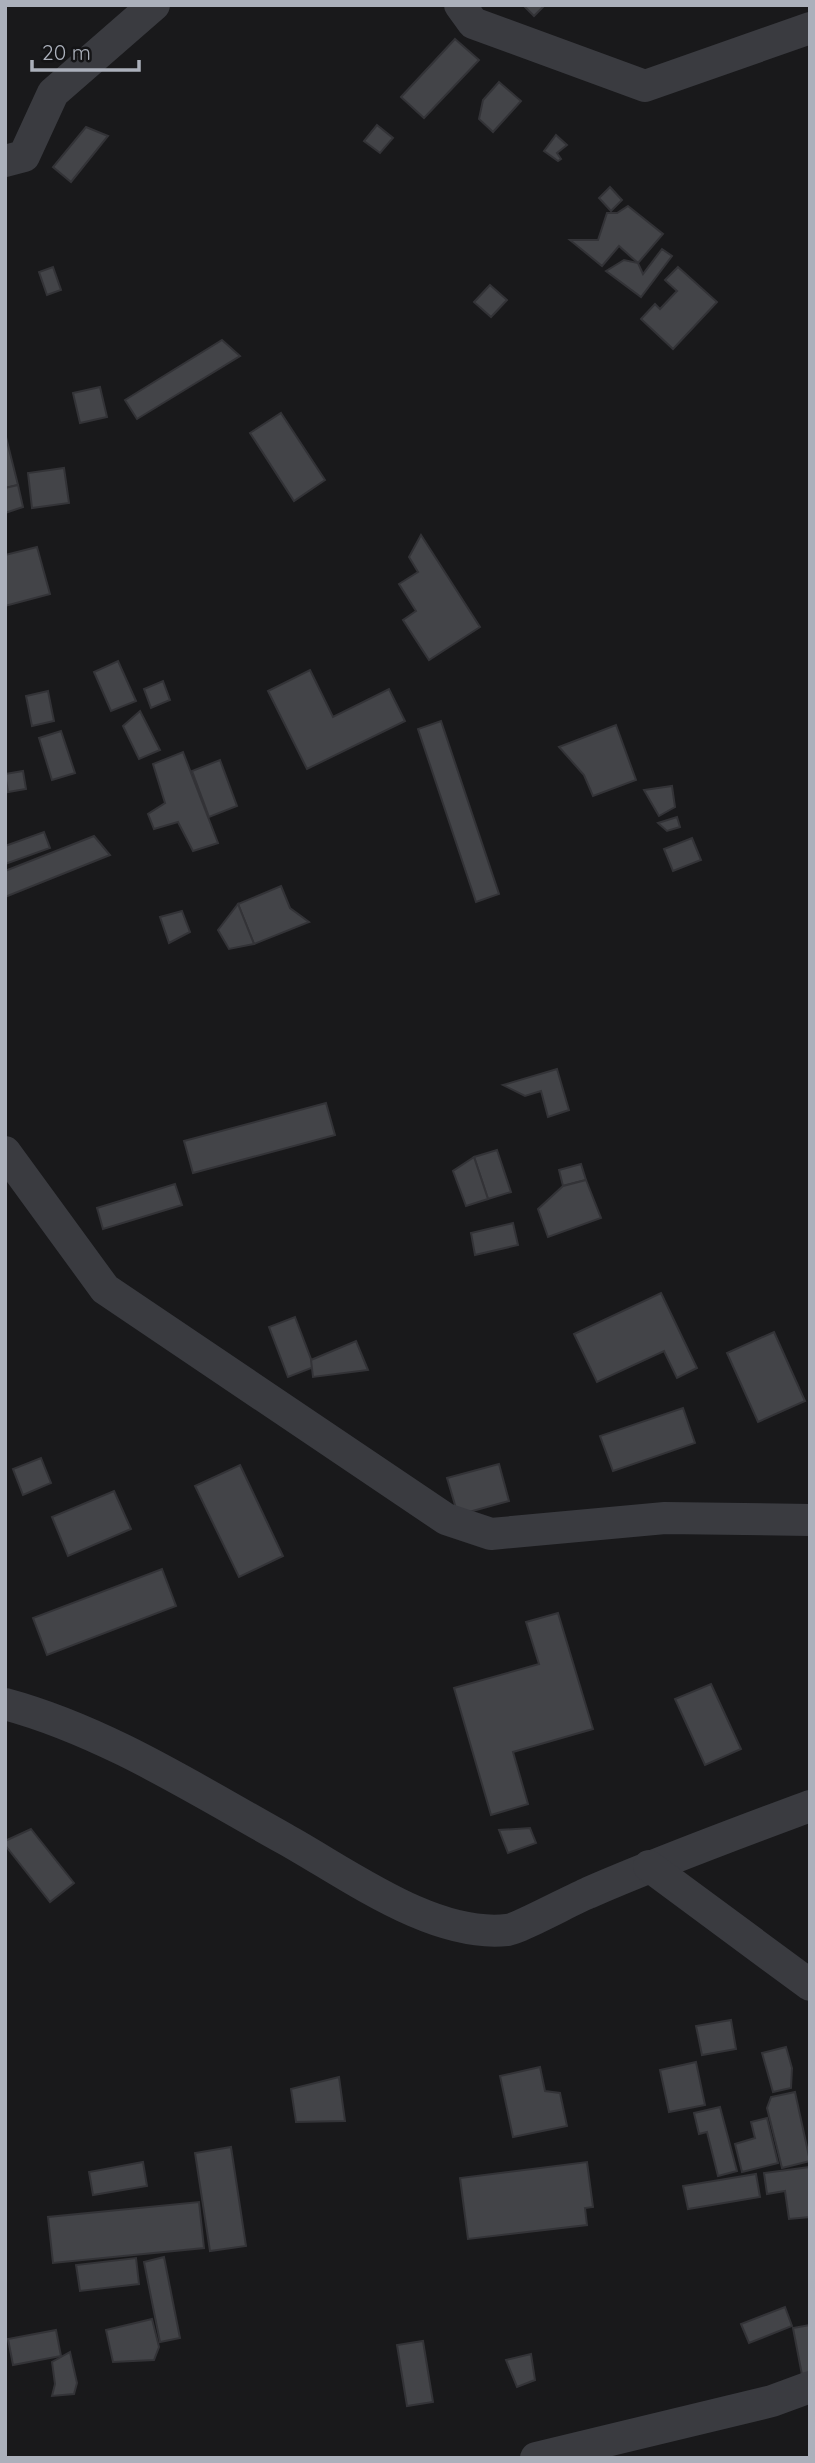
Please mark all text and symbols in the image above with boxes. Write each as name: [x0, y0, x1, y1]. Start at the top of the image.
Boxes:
scale bar: [32, 28, 138, 72]
text: 20 m: [42, 39, 91, 65]

